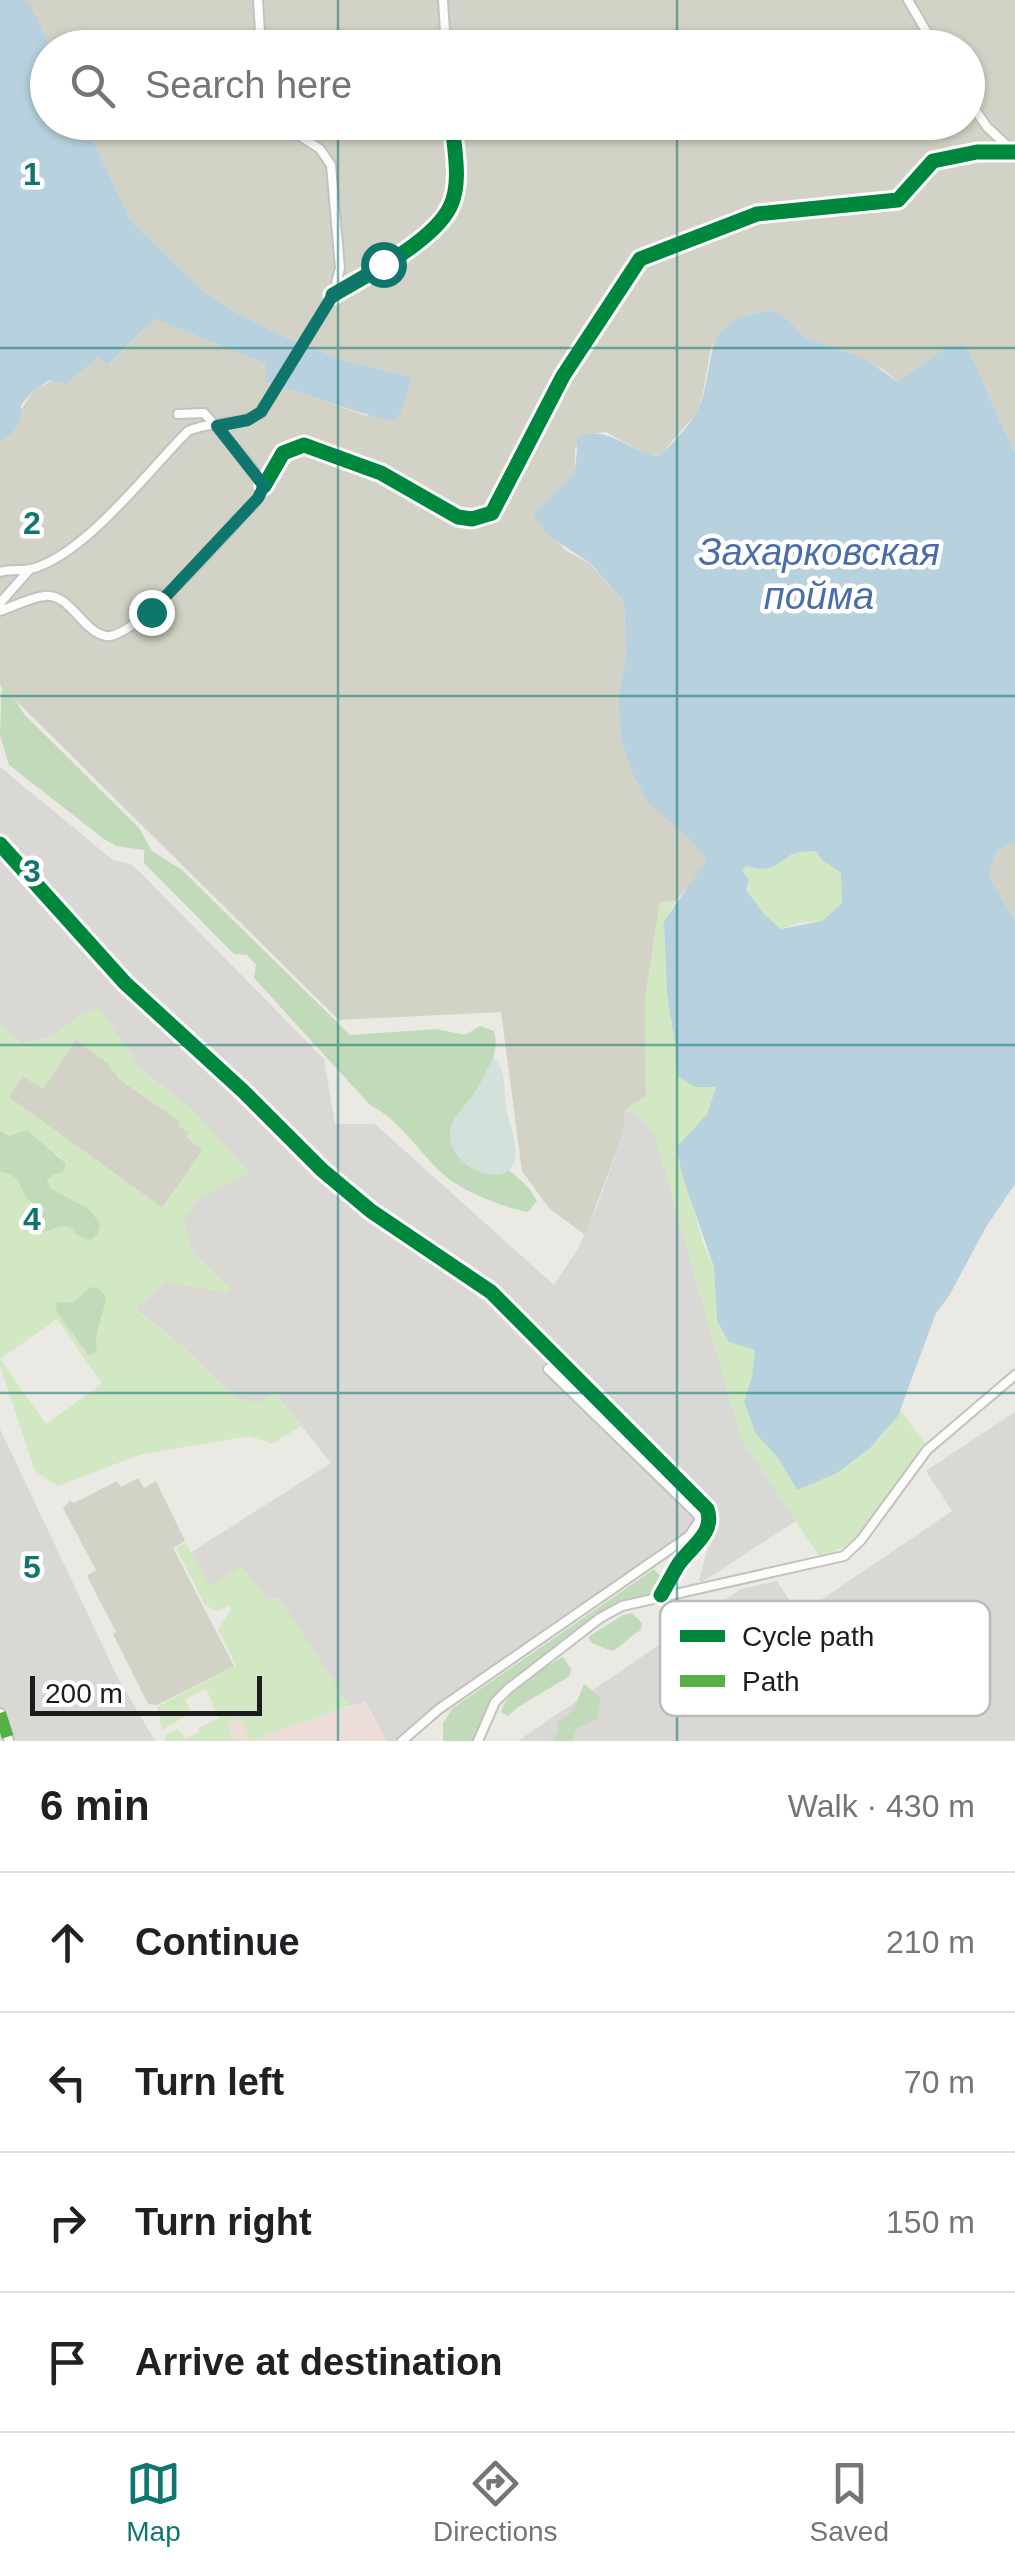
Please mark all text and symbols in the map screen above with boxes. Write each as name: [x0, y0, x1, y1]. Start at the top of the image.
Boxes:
search box: [30, 30, 985, 140]
icon: search: [65, 58, 120, 113]
text: Search here: [145, 64, 352, 106]
text: 1: [23, 156, 41, 192]
route start: [361, 242, 407, 288]
text: 2: [23, 505, 41, 541]
water label: Захарковская пойма: [698, 531, 940, 617]
route end: [129, 590, 175, 636]
text: 3: [23, 853, 41, 889]
text: 4: [23, 1201, 41, 1237]
text: 5: [23, 1549, 41, 1585]
legend: [660, 1601, 990, 1716]
text: Cycle path: [742, 1621, 874, 1652]
text: Path: [742, 1666, 800, 1697]
scale bar: [30, 1671, 262, 1716]
text: 200 m: [45, 1678, 123, 1709]
text: 6 min: [40, 1782, 150, 1829]
text: Walk · 430 m: [788, 1788, 975, 1824]
icon: ahead: [40, 1915, 95, 1970]
text: Continue: [135, 1921, 300, 1963]
text: 210 m: [886, 1924, 975, 1960]
icon: left: [40, 2055, 95, 2110]
text: Turn left: [135, 2061, 284, 2103]
text: 70 m: [904, 2064, 975, 2100]
icon: right: [40, 2195, 95, 2250]
text: Turn right: [135, 2201, 312, 2243]
text: 150 m: [886, 2204, 975, 2240]
icon: arrive: [40, 2335, 95, 2390]
text: Arrive at destination: [135, 2341, 502, 2383]
tab: Map: [126, 2456, 181, 2548]
tab: Directions: [433, 2456, 558, 2548]
tab: Saved: [810, 2456, 889, 2548]

